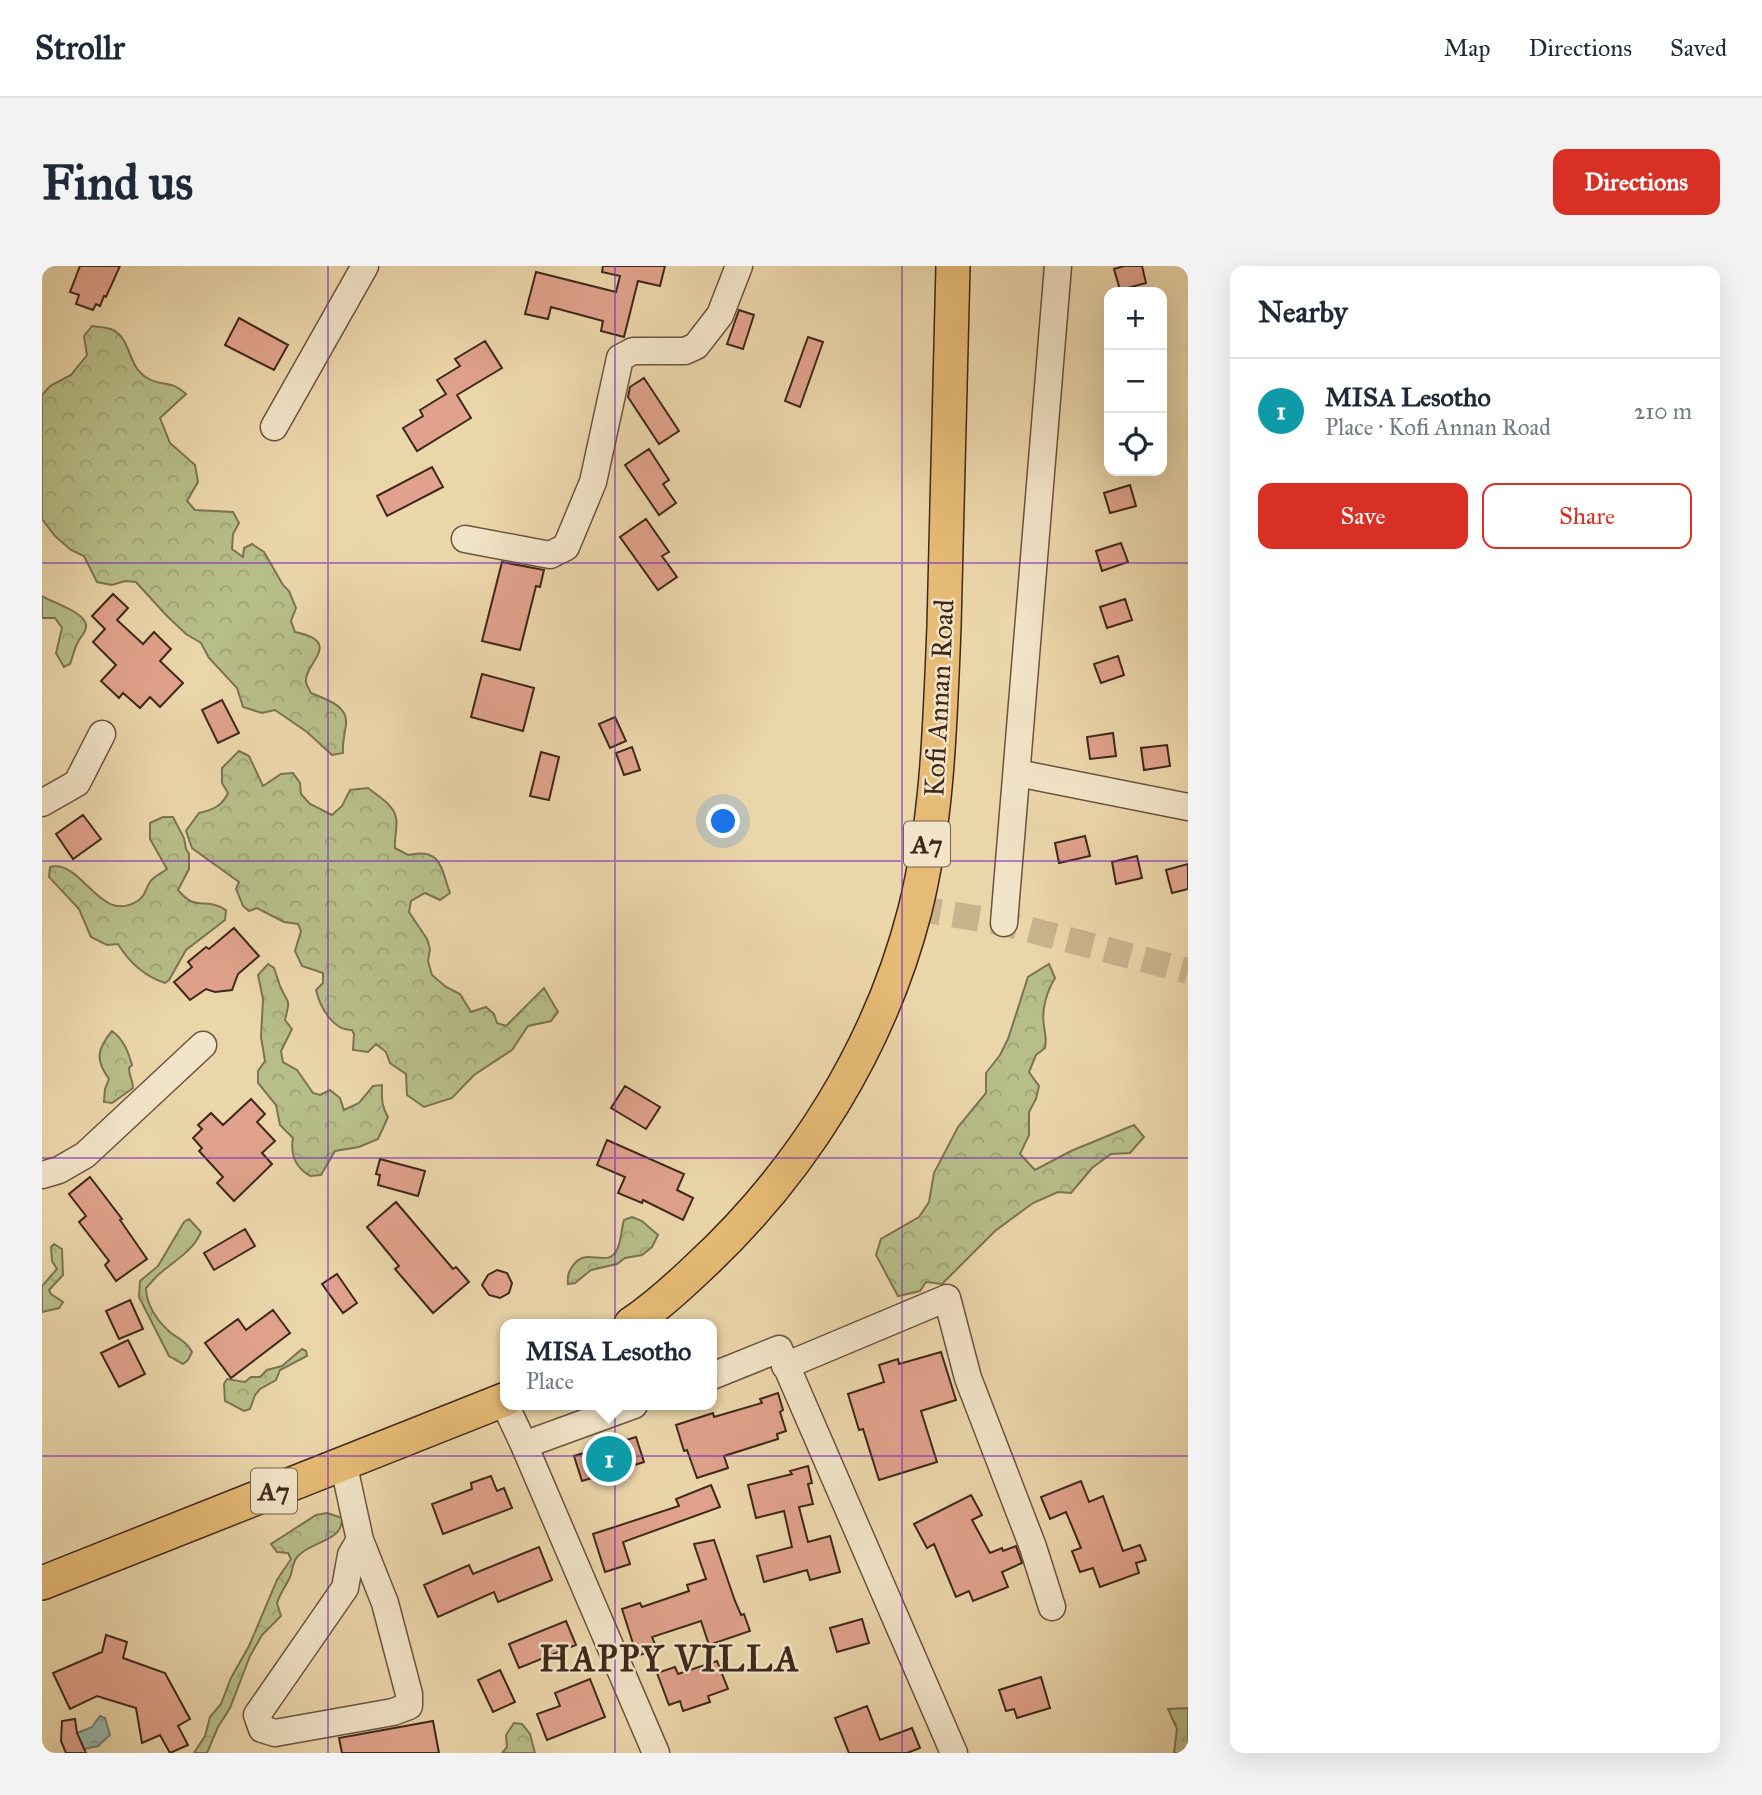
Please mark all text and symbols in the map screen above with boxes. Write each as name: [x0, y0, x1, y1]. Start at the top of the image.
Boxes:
text: Strollr: [35, 28, 125, 68]
text: Map: [1444, 33, 1491, 63]
text: Directions: [1529, 33, 1632, 63]
text: Saved: [1670, 33, 1727, 63]
button: Directions: [1553, 149, 1720, 215]
text: Find us: [42, 153, 193, 212]
map controls: [1104, 287, 1167, 476]
button: +: [1104, 287, 1167, 350]
text: Nearby: [1258, 294, 1348, 330]
button: −: [1104, 350, 1167, 413]
text: MISA Lesotho: [1325, 381, 1491, 413]
text: 1: [1276, 397, 1286, 425]
text: 210 m: [1634, 397, 1692, 425]
button: locate: [1104, 413, 1167, 476]
text: Place · Kofi Annan Road: [1325, 413, 1551, 441]
button: Save: [1258, 483, 1468, 549]
button: Share: [1482, 483, 1692, 549]
street label: Kofi Annan Road: [916, 598, 962, 798]
your location: [706, 804, 740, 838]
road number: A7: [904, 822, 950, 866]
popup: [500, 1319, 717, 1410]
text: MISA Lesotho: [526, 1335, 691, 1367]
text: Place: [526, 1367, 574, 1395]
pin: 1: [586, 1433, 632, 1485]
road number: A7: [251, 1468, 297, 1514]
district label: HAPPY VILLA: [539, 1638, 801, 1681]

